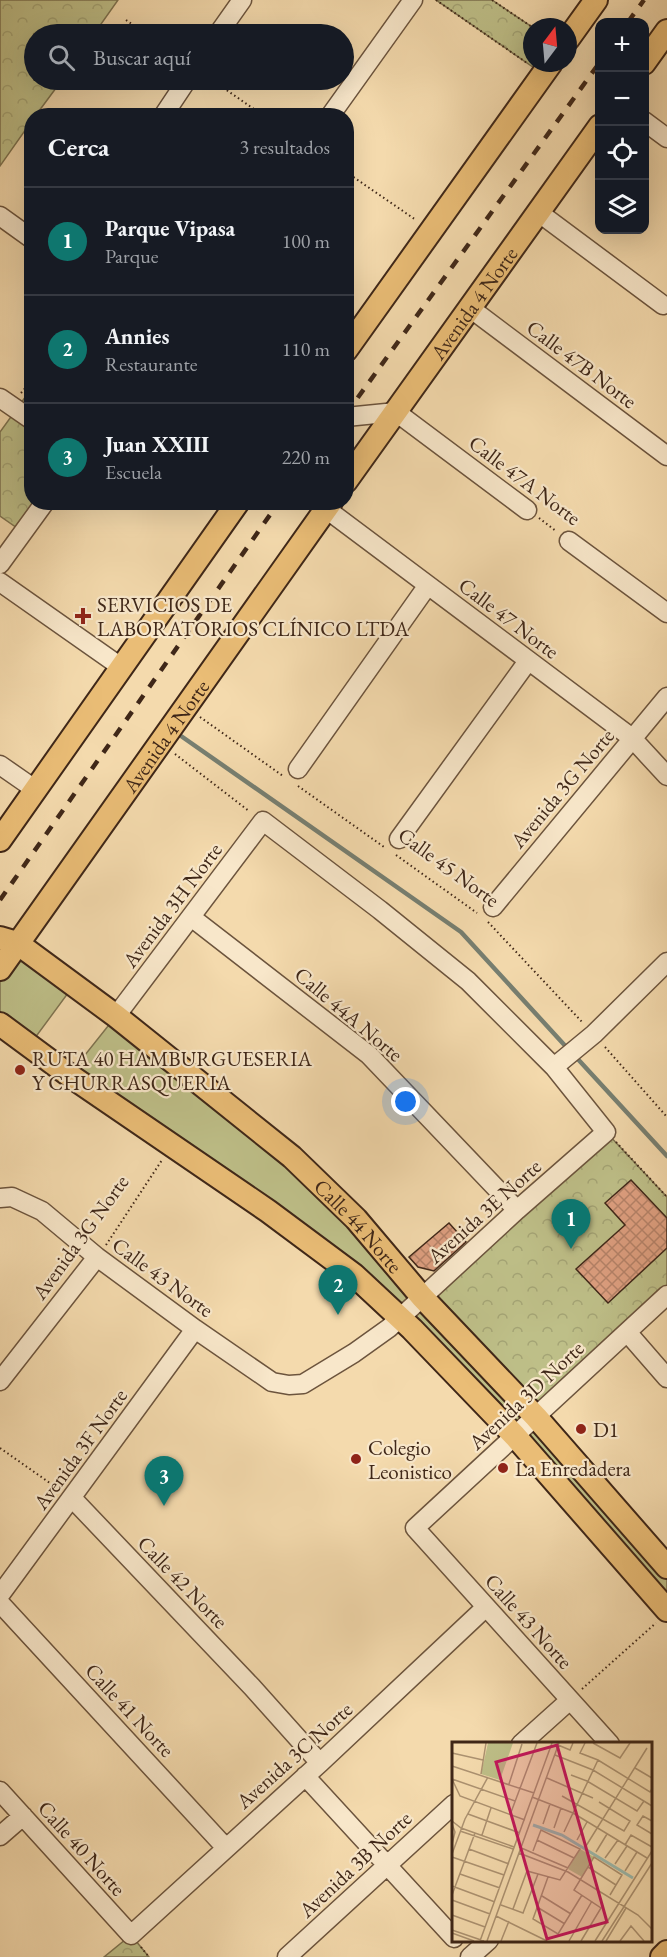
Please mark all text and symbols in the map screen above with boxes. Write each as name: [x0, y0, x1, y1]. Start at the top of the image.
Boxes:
north arrow: [523, 18, 577, 72]
map controls: [595, 18, 649, 234]
button: +: [595, 18, 649, 72]
search box: [24, 24, 354, 90]
icon: search: [45, 41, 78, 74]
text: Buscar aquí: [93, 43, 191, 72]
button: −: [595, 72, 649, 126]
button: locate: [595, 126, 649, 180]
text: Cerca: [48, 130, 109, 164]
text: 3 resultados: [239, 134, 330, 160]
button: layers: [595, 180, 649, 234]
text: Parque Vipasa: [105, 214, 235, 243]
text: 1: [62, 228, 73, 254]
text: 100 m: [282, 228, 330, 254]
street label: Avenida 4 Norte: [423, 241, 523, 365]
text: Parque: [105, 243, 158, 269]
street label: Calle 47B Norte: [521, 314, 643, 414]
text: Annies: [105, 322, 169, 351]
text: 2: [62, 336, 73, 362]
text: 110 m: [282, 336, 330, 362]
text: Restaurante: [105, 351, 198, 377]
street label: Calle 47A Norte: [464, 429, 586, 531]
text: Juan XXIII: [105, 430, 209, 459]
text: 3: [62, 444, 73, 470]
text: 220 m: [282, 444, 330, 470]
text: Escuela: [105, 459, 162, 485]
street label: Calle 47 Norte: [453, 571, 565, 665]
place label: SERVICIOS DE LABORATORIOS CLÍNICO LTDA: [97, 591, 410, 642]
marker: SERVICIOS DE LABORATORIOS CLÍNICO LTDA: [74, 607, 92, 625]
street label: Avenida 4 Norte: [115, 674, 215, 798]
street label: Avenida 3G Norte: [504, 723, 620, 854]
street label: Calle 45 Norte: [393, 821, 505, 913]
street label: Avenida 3H Norte: [116, 837, 228, 974]
street label: Calle 44A Norte: [289, 961, 409, 1067]
place label: RUTA 40 HAMBURGUESERIA Y CHURRASQUERIA: [32, 1045, 312, 1097]
marker: RUTA 40 HAMBURGUESERIA Y CHURRASQUERIA: [13, 1063, 27, 1077]
your location: [391, 1087, 420, 1116]
street label: Avenida 3E Norte: [421, 1153, 547, 1270]
street label: Avenida 3G Norte: [25, 1169, 134, 1306]
street label: Calle 44 Norte: [309, 1173, 409, 1278]
pin: 1: [552, 1200, 590, 1249]
street label: Calle 43 Norte: [107, 1231, 219, 1323]
pin: 2: [318, 1266, 358, 1315]
street label: Avenida 3D Norte: [462, 1335, 589, 1456]
street label: Avenida 3F Norte: [26, 1383, 133, 1516]
place label: D1: [593, 1416, 619, 1443]
marker: D1: [574, 1422, 588, 1436]
place label: Colegio Leonistico: [368, 1434, 452, 1485]
marker: Colegio Leonistico: [349, 1452, 363, 1466]
place label: La Enredadera: [515, 1455, 632, 1482]
pin: 3: [144, 1456, 184, 1506]
marker: La Enredadera: [496, 1461, 510, 1475]
street label: Calle 42 Norte: [132, 1530, 234, 1634]
street label: Calle 43 Norte: [479, 1568, 579, 1674]
street label: Calle 41 Norte: [80, 1657, 180, 1763]
street label: Avenida 3C Norte: [229, 1696, 358, 1815]
inset map: [452, 1742, 652, 1942]
street label: Calle 40 Norte: [32, 1795, 132, 1901]
street label: Avenida 3B Norte: [292, 1805, 417, 1924]

